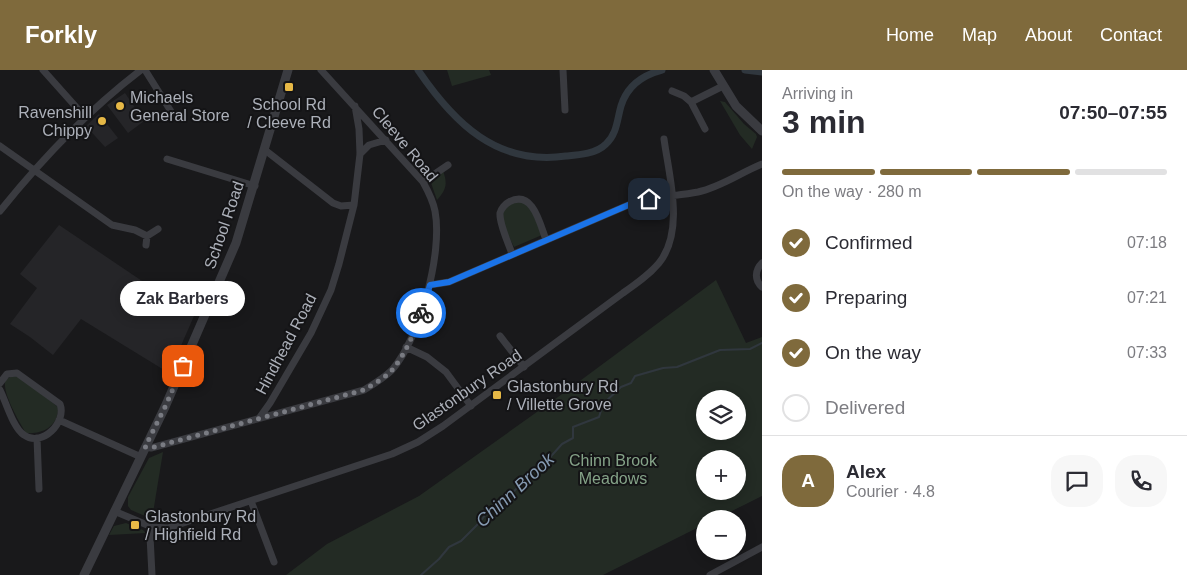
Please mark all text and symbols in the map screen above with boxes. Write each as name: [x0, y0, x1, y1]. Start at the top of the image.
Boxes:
text: Forkly: [25, 21, 97, 48]
text: Home: [886, 25, 934, 45]
text: Map: [962, 25, 997, 45]
text: About: [1025, 25, 1072, 45]
text: Contact: [1100, 25, 1162, 45]
marker: School Rd / Cleeve Rd: [283, 81, 295, 93]
text: Arriving in: [782, 85, 853, 102]
place label: Michaels General Store: [130, 89, 230, 124]
place label: School Rd / Cleeve Rd: [247, 96, 331, 131]
marker: Michaels General Store: [114, 100, 126, 112]
text: 07:50–07:55: [1059, 102, 1167, 123]
street label: Cleeve Road: [369, 103, 441, 185]
place label: Ravenshill Chippy: [18, 104, 92, 139]
text: 3 min: [782, 104, 866, 140]
marker: Ravenshill Chippy: [96, 115, 108, 127]
pin: [628, 178, 670, 220]
street label: School Road: [201, 179, 247, 271]
text: On the way · 280 m: [782, 183, 922, 200]
icon: home: [635, 185, 663, 213]
icon: check: [782, 229, 810, 257]
text: Confirmed: [825, 232, 913, 253]
text: 07:18: [1127, 234, 1167, 251]
callout: Zak Barbers: [120, 281, 246, 316]
icon: check: [782, 284, 810, 312]
text: Preparing: [825, 287, 907, 308]
courier: [396, 288, 446, 338]
text: 07:21: [1127, 289, 1167, 306]
text: Zak Barbers: [136, 290, 229, 307]
street label: Hindhead Road: [252, 291, 320, 397]
icon: bike: [407, 299, 435, 327]
icon: check: [782, 339, 810, 367]
text: On the way: [825, 342, 921, 363]
text: 07:33: [1127, 344, 1167, 361]
pin: [162, 345, 204, 387]
street label: Glastonbury Road: [409, 346, 525, 434]
icon: bag: [169, 352, 197, 380]
place label: Glastonbury Rd / Villette Grove: [507, 378, 618, 413]
marker: Glastonbury Rd / Villette Grove: [491, 389, 503, 401]
map controls: [696, 390, 746, 560]
button: layers: [696, 390, 746, 440]
text: Delivered: [825, 397, 905, 418]
water label: Chinn Brook: [472, 448, 559, 531]
button: +: [696, 450, 746, 500]
park label: Chinn Brook Meadows: [569, 452, 658, 487]
button: chat: [1051, 455, 1103, 507]
button: phone: [1115, 455, 1167, 507]
text: Alex: [846, 461, 886, 482]
text: A: [801, 470, 815, 491]
text: Courier · 4.8: [846, 483, 935, 500]
place label: Glastonbury Rd / Highfield Rd: [145, 508, 256, 543]
button: −: [696, 510, 746, 560]
marker: Glastonbury Rd / Highfield Rd: [129, 519, 141, 531]

